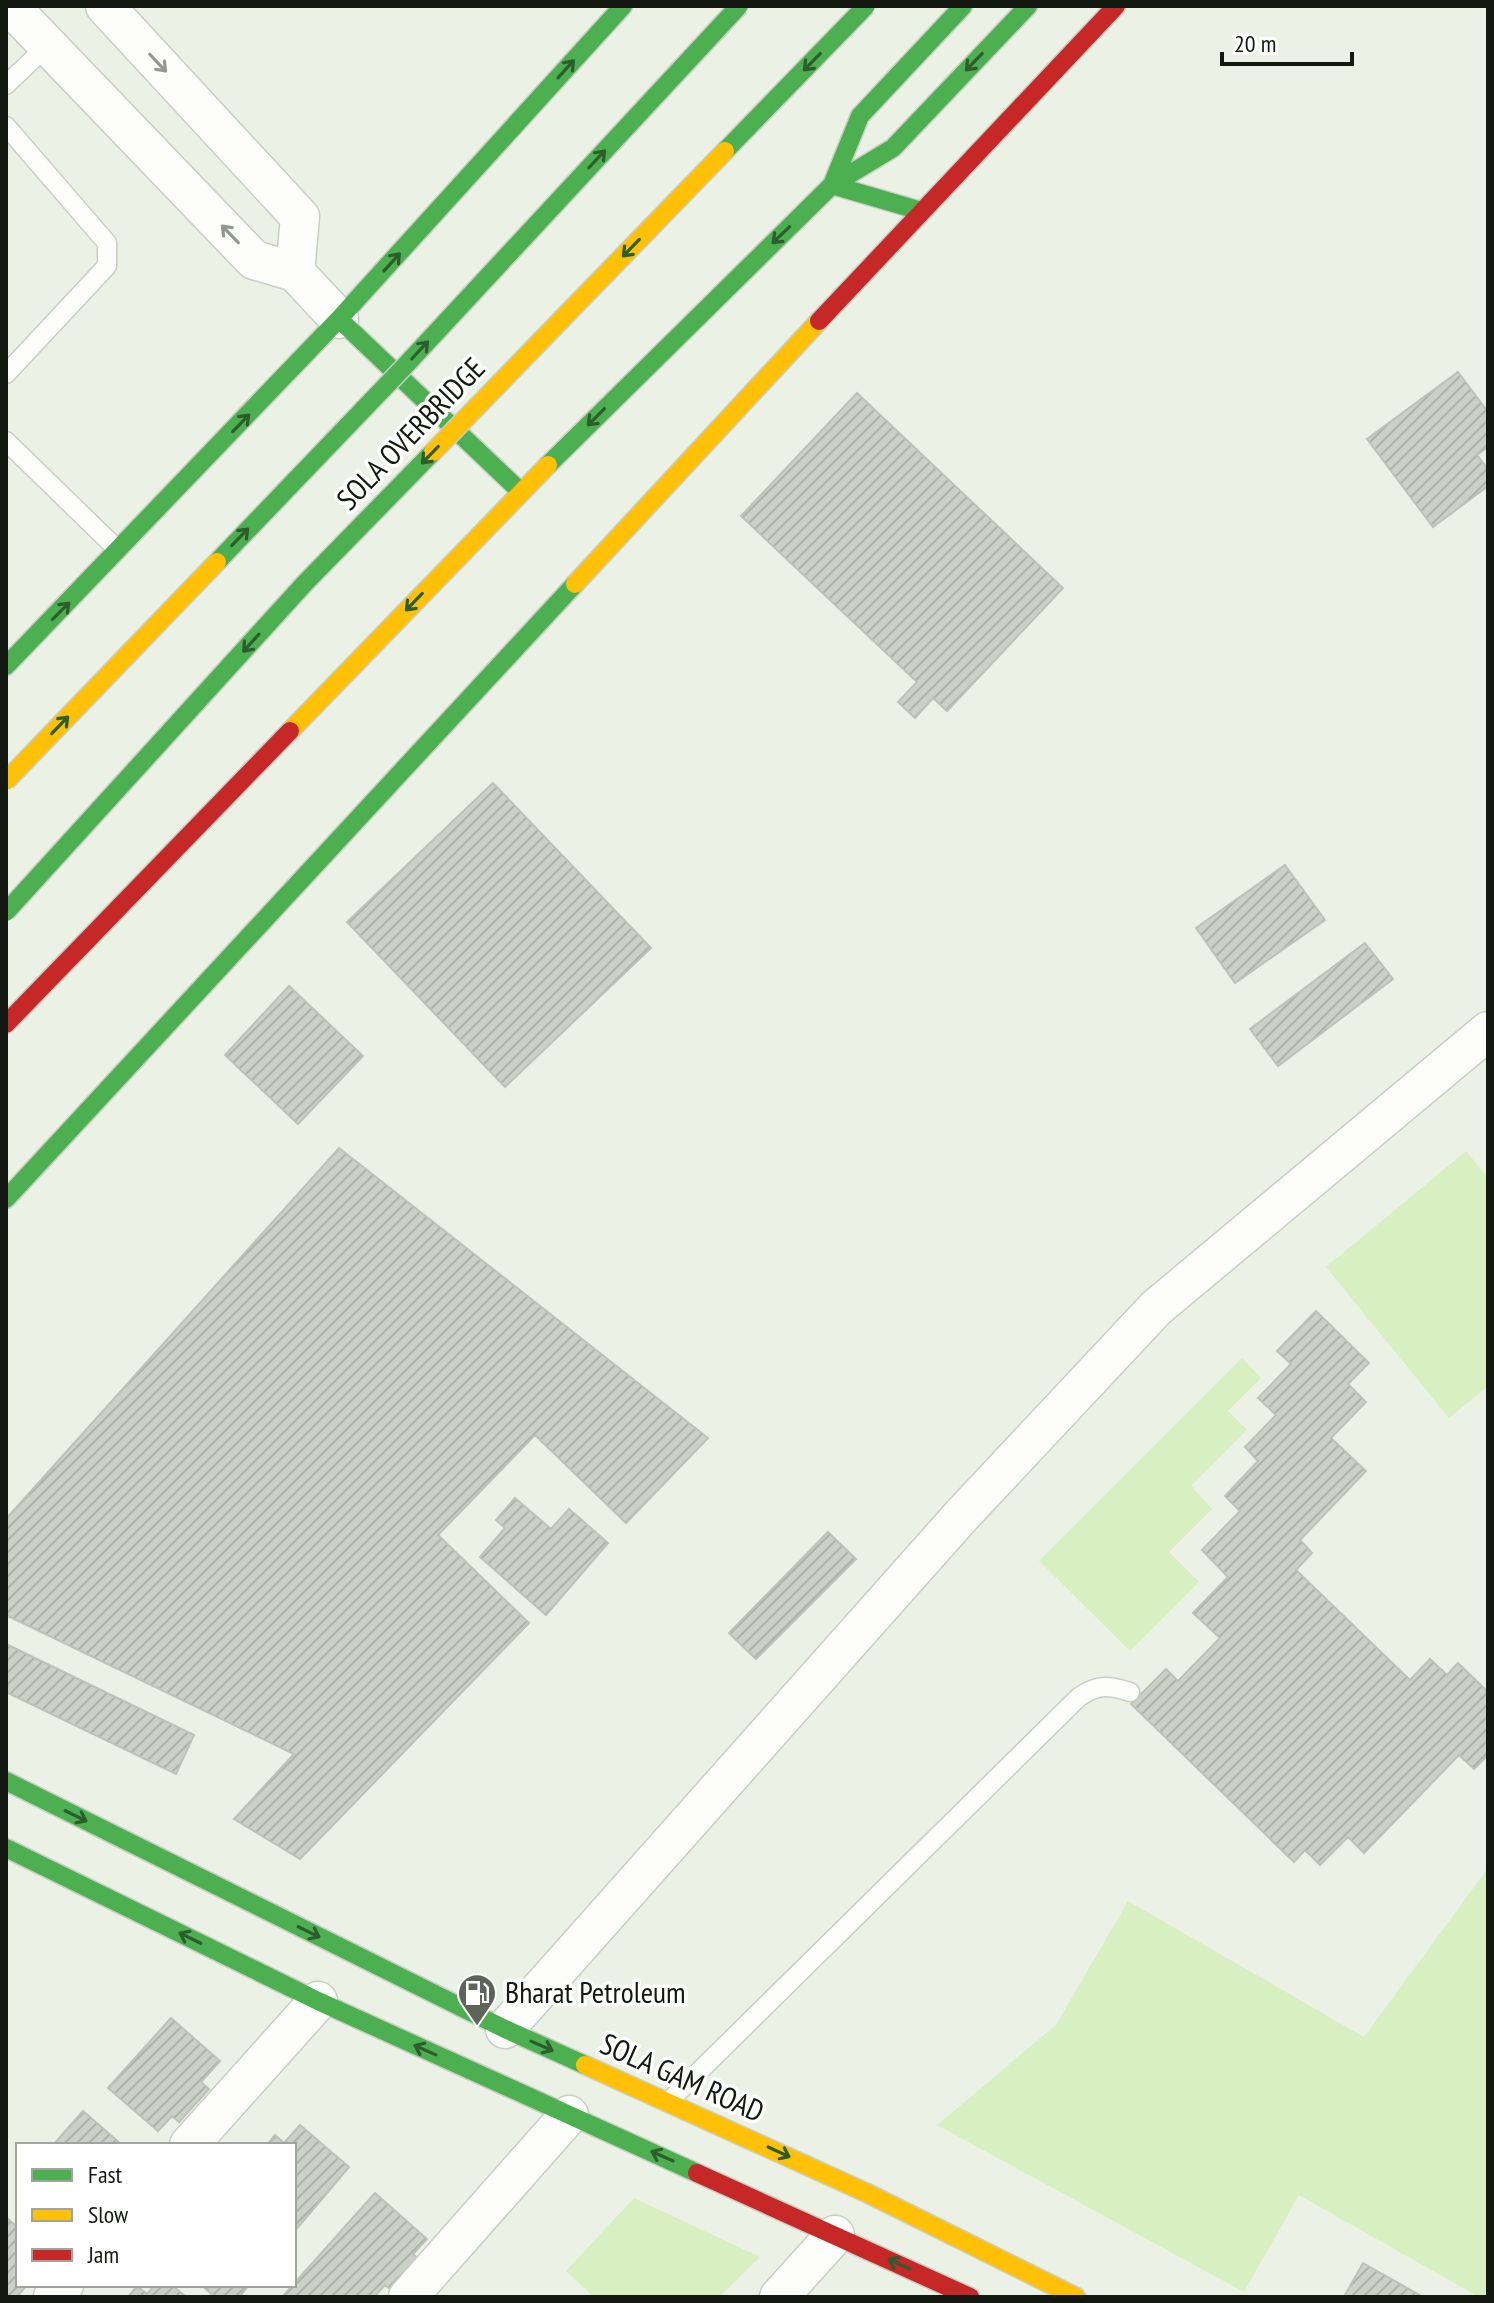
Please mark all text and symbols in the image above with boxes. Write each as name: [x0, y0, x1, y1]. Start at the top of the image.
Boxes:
scale bar: [1222, 16, 1352, 66]
text: 20 m: [1234, 28, 1276, 59]
one-way arrow: [803, 52, 822, 71]
one-way arrow: [965, 52, 984, 71]
one-way arrow: [149, 53, 168, 73]
one-way arrow: [557, 59, 575, 79]
one-way arrow: [587, 150, 606, 169]
one-way arrow: [220, 224, 239, 244]
one-way arrow: [771, 225, 791, 244]
one-way arrow: [621, 238, 640, 258]
one-way arrow: [382, 252, 400, 272]
one-way arrow: [410, 340, 429, 360]
street label: SOLA OVERBRIDGE: [327, 348, 492, 517]
one-way arrow: [587, 407, 606, 426]
one-way arrow: [231, 414, 249, 434]
one-way arrow: [421, 445, 440, 464]
one-way arrow: [230, 528, 249, 548]
one-way arrow: [405, 592, 424, 612]
one-way arrow: [51, 601, 70, 621]
one-way arrow: [241, 633, 260, 653]
one-way arrow: [50, 716, 69, 735]
one-way arrow: [63, 1809, 87, 1824]
one-way arrow: [296, 1925, 320, 1940]
one-way arrow: [179, 1930, 203, 1945]
fuel station icon: Bharat Petroleum: [456, 1972, 498, 2027]
place label: Bharat Petroleum: [505, 1972, 686, 2011]
street label: SOLA GAM ROAD: [595, 2023, 771, 2130]
one-way arrow: [529, 2039, 554, 2054]
one-way arrow: [414, 2041, 438, 2056]
legend: [16, 2143, 296, 2287]
one-way arrow: [767, 2146, 791, 2161]
one-way arrow: [651, 2148, 675, 2163]
text: Fast: [88, 2159, 123, 2190]
text: Slow: [88, 2199, 129, 2230]
text: Jam: [87, 2239, 119, 2270]
one-way arrow: [887, 2256, 911, 2271]

